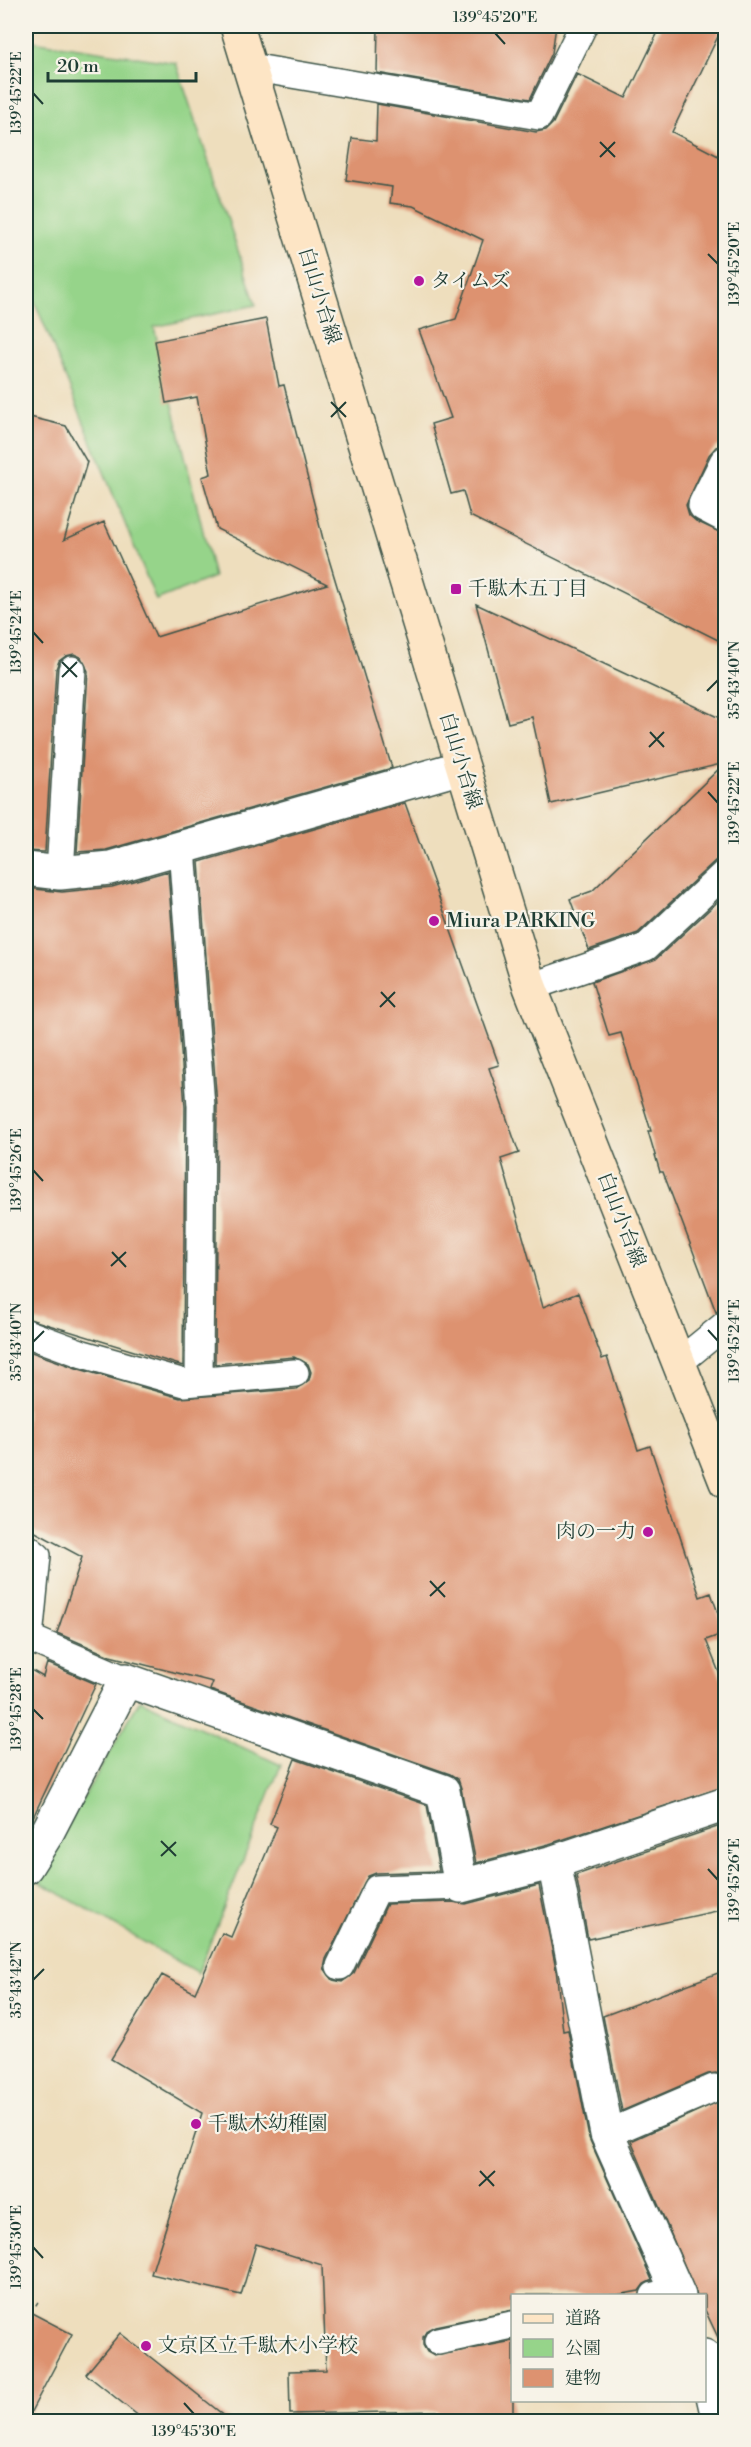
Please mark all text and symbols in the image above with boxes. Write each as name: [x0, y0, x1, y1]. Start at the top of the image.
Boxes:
text: 139°45'20"E: [453, 8, 537, 27]
scale bar: [48, 45, 196, 83]
text: 139°45'22"E: [7, 51, 26, 135]
text: 20 m: [57, 55, 99, 78]
text: 139°45'20"E: [725, 222, 744, 306]
street label: 白山小台線: [292, 245, 346, 347]
place label: タイムズ: [431, 269, 511, 294]
marker: タイムズ: [412, 274, 426, 288]
place label: 千駄木五丁目: [468, 577, 588, 602]
marker: 千駄木五丁目: [449, 582, 463, 596]
text: 139°45'24"E: [7, 590, 26, 674]
text: 35°43'40"N: [725, 641, 744, 719]
street label: 白山小台線: [433, 710, 487, 812]
text: 139°45'22"E: [725, 761, 744, 845]
place label: Miura PARKING: [446, 909, 596, 934]
marker: Miura PARKING: [427, 914, 441, 928]
text: 139°45'26"E: [7, 1128, 26, 1212]
street label: 白山小台線: [591, 1169, 651, 1271]
text: 139°45'24"E: [725, 1299, 744, 1383]
text: 35°43'40"N: [7, 1303, 26, 1381]
place label: 肉の一力: [556, 1520, 636, 1545]
marker: 肉の一力: [641, 1525, 655, 1539]
text: 139°45'28"E: [7, 1667, 26, 1751]
text: 139°45'26"E: [725, 1838, 744, 1922]
text: 35°43'42"N: [7, 1941, 26, 2019]
place label: 千駄木幼稚園: [208, 2112, 328, 2137]
marker: 千駄木幼稚園: [189, 2117, 203, 2131]
text: 139°45'30"E: [7, 2205, 26, 2289]
legend: [511, 2294, 706, 2402]
text: 道路: [565, 2307, 601, 2330]
place label: 文京区立千駄木小学校: [158, 2334, 358, 2359]
text: 公園: [565, 2337, 601, 2360]
marker: 文京区立千駄木小学校: [139, 2339, 153, 2353]
text: 建物: [565, 2367, 601, 2390]
text: 139°45'30"E: [152, 2422, 236, 2441]

